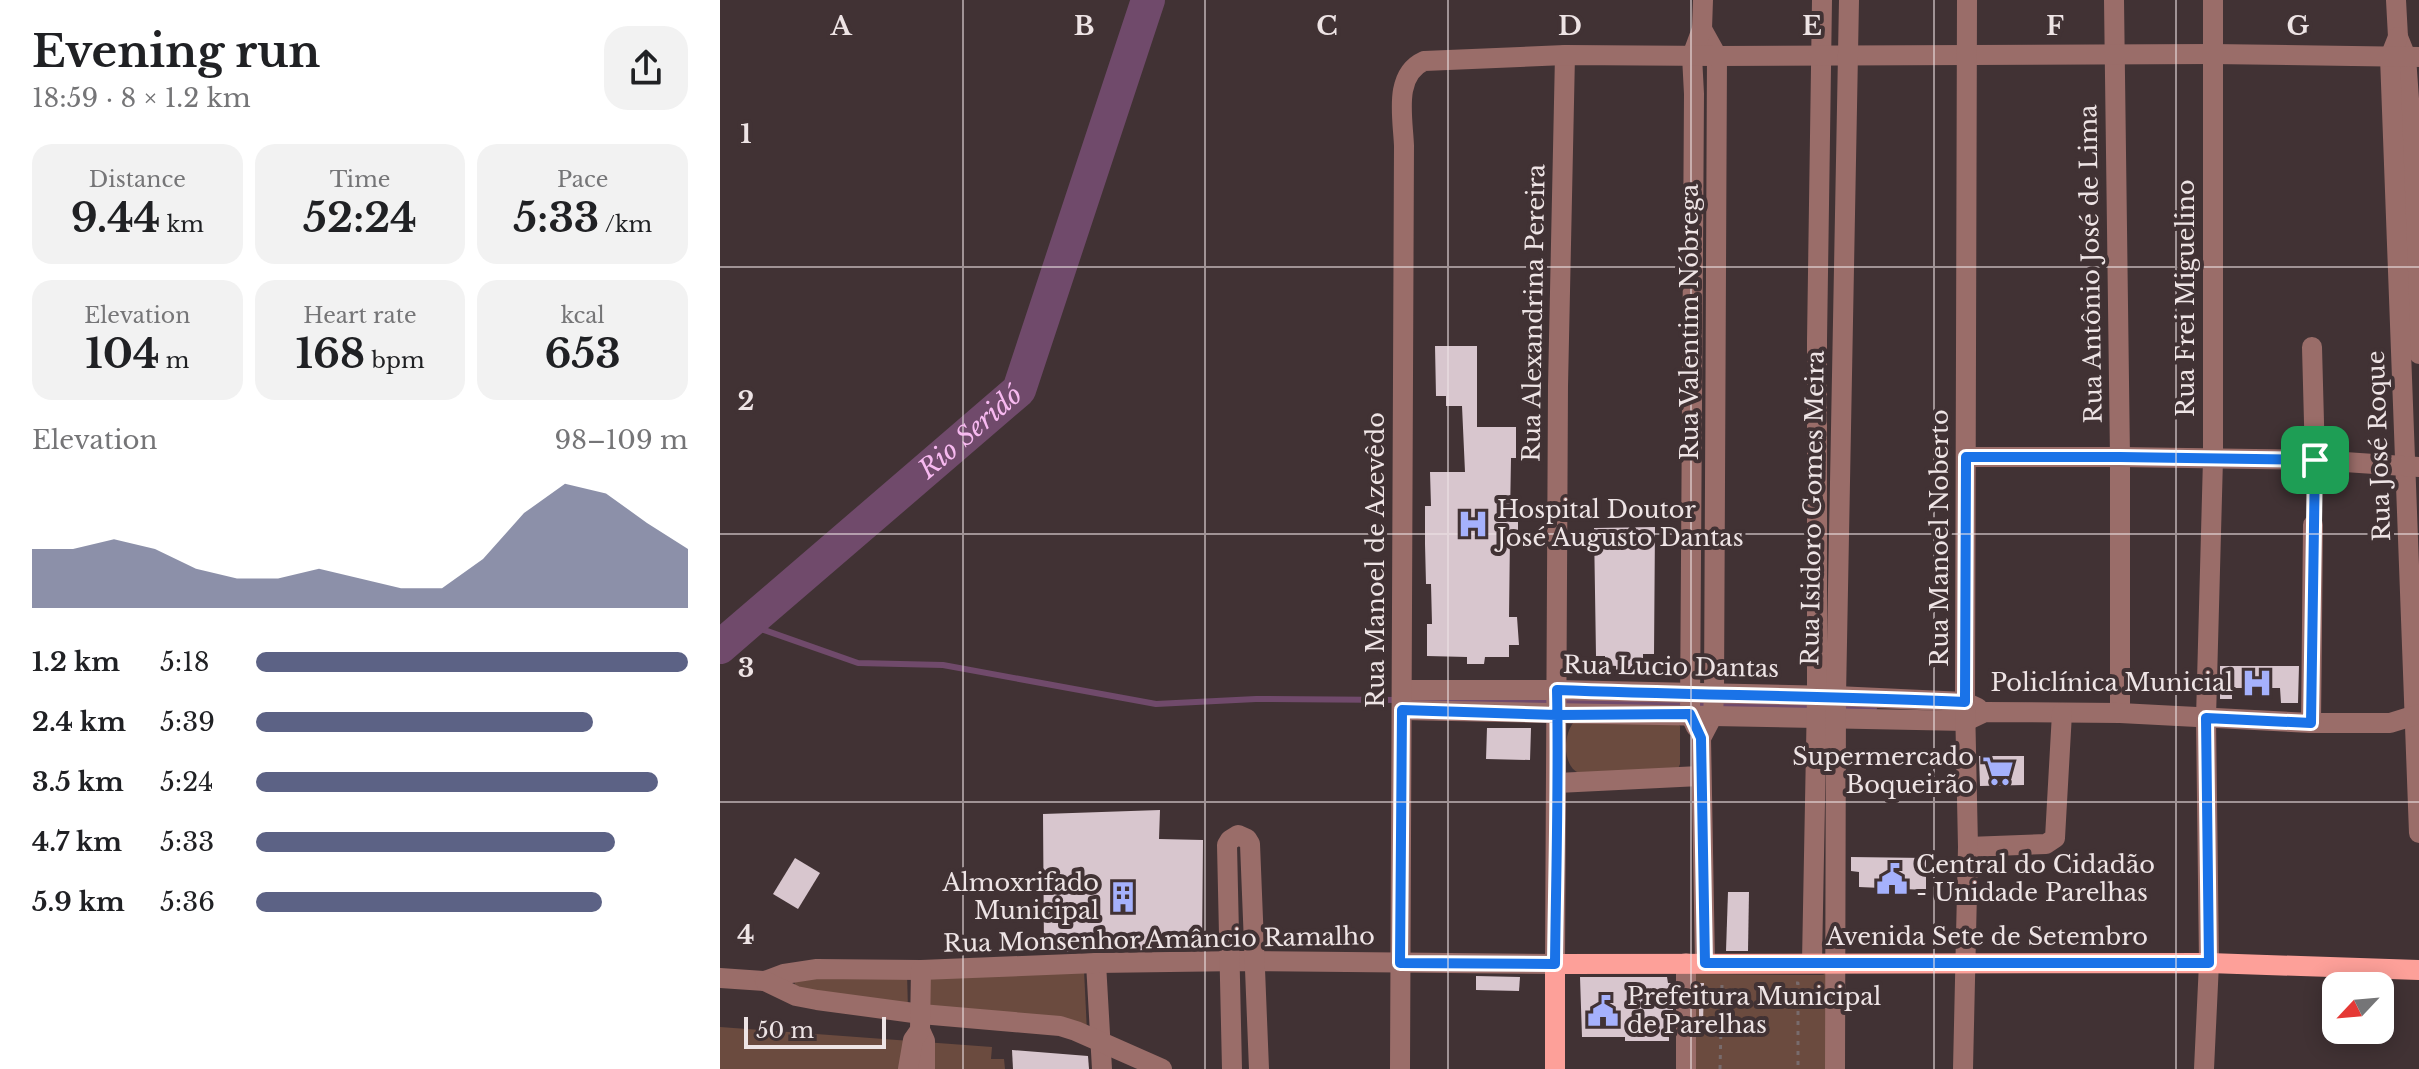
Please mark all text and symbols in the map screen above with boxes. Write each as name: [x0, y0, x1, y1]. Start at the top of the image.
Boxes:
text: A: [829, 10, 852, 42]
text: B: [1074, 10, 1094, 42]
text: C: [1316, 10, 1338, 42]
text: D: [1558, 10, 1582, 42]
text: E: [1802, 10, 1822, 42]
text: F: [2046, 10, 2064, 42]
text: G: [2287, 10, 2310, 42]
text: Evening run: [32, 24, 320, 79]
button: share: [604, 26, 688, 110]
text: 18:59 · 8 × 1.2 km: [32, 82, 251, 114]
street label: Rua Antônio José de Lima: [2073, 104, 2108, 424]
text: 1: [740, 118, 752, 150]
street label: Rua Alexandrina Pereira: [1516, 163, 1551, 462]
text: Distance: [89, 166, 186, 193]
text: Time: [330, 166, 390, 193]
text: Pace: [557, 166, 608, 193]
street label: Rua Frei Miguelino: [2171, 179, 2200, 417]
street label: Rua Valentim Nóbrega: [1675, 183, 1704, 460]
text: 9.44: [71, 193, 160, 243]
text: 52:24: [303, 193, 417, 243]
text: 5:33: [513, 193, 599, 243]
text: km: [160, 211, 204, 238]
text: /km: [599, 211, 652, 238]
text: Elevation: [84, 302, 190, 329]
text: Heart rate: [303, 302, 417, 329]
text: kcal: [561, 302, 605, 329]
text: 104: [85, 329, 159, 379]
text: 168: [295, 329, 365, 379]
text: 653: [545, 329, 621, 379]
text: m: [159, 347, 189, 374]
text: bpm: [365, 347, 425, 374]
street label: Rua Isidoro Gomes Meira: [1795, 349, 1830, 666]
street label: Rua José Roque: [2361, 350, 2396, 542]
water label: Rio Seridó: [911, 378, 1029, 486]
text: 2: [738, 385, 754, 417]
street label: Rua Manoel Noberto: [1925, 409, 1954, 667]
street label: Rua Manoel de Azevêdo: [1361, 412, 1390, 708]
text: Elevation: [32, 424, 158, 456]
text: 98–109 m: [554, 424, 688, 456]
pin: [2281, 426, 2349, 494]
icon: arrive: [2293, 438, 2337, 482]
place label: Hospital Doutor José Augusto Dantas: [1494, 495, 1744, 552]
hospital icon: Hospital Doutor José Augusto Dantas: [1456, 507, 1490, 541]
text: 1.2 km: [32, 646, 120, 678]
text: 5:18: [160, 646, 210, 678]
street label: Rua Lucio Dantas: [1563, 650, 1779, 683]
text: 3: [738, 652, 754, 684]
hospital icon: Policlínica Municial: [2240, 666, 2274, 700]
place label: Policlínica Municial: [1991, 668, 2233, 697]
text: 2.4 km: [32, 706, 126, 738]
text: 5:39: [160, 706, 215, 738]
place label: Supermercado Boqueirão: [1792, 742, 1974, 799]
supermarket icon: Supermercado Boqueirão: [1981, 754, 2015, 788]
text: 3.5 km: [32, 766, 124, 798]
text: 5:24: [160, 766, 213, 798]
text: 4.7 km: [32, 826, 122, 858]
text: 5:33: [160, 826, 214, 858]
place label: Central do Cidadão - Unidade Parelhas: [1916, 850, 2155, 907]
public building icon: Central do Cidadão - Unidade Parelhas: [1875, 862, 1909, 896]
place label: Almoxrifado Municipal: [941, 868, 1099, 925]
building icon: Almoxrifado Municipal: [1106, 880, 1140, 914]
text: 5.9 km: [32, 886, 125, 918]
text: 5:36: [160, 886, 215, 918]
text: 4: [737, 919, 755, 951]
street label: Rua Monsenhor Amâncio Ramalho: [943, 921, 1375, 958]
street label: Avenida Sete de Setembro: [1825, 922, 2148, 951]
north arrow: [2322, 972, 2394, 1044]
map controls: [2322, 972, 2394, 1044]
place label: Prefeitura Municipal de Parelhas: [1627, 982, 1882, 1039]
public building icon: Prefeitura Municipal de Parelhas: [1586, 994, 1620, 1028]
scale bar: [744, 1013, 886, 1049]
text: 50 m: [756, 1017, 814, 1044]

